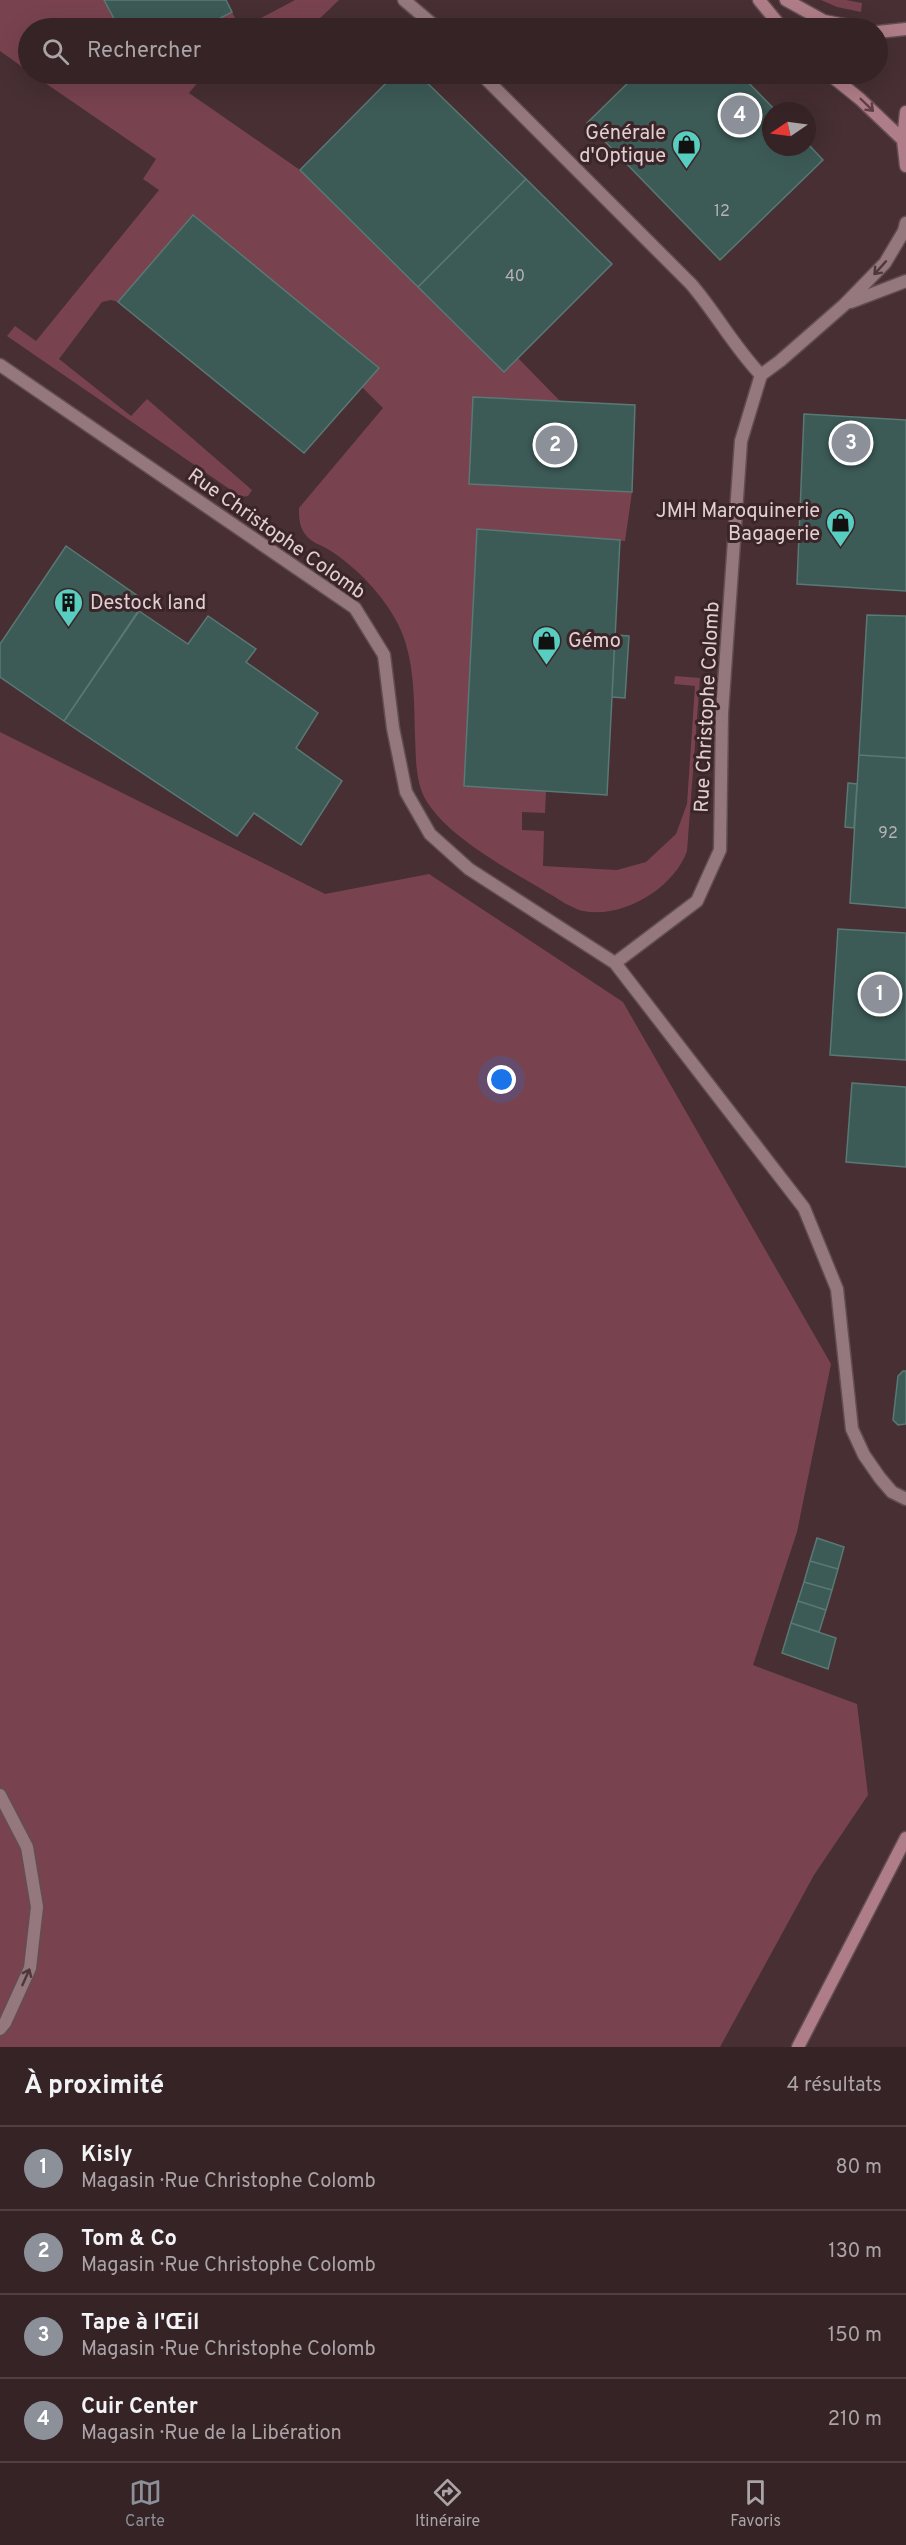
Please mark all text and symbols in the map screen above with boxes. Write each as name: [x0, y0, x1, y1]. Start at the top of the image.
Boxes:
search box: [18, 18, 888, 84]
icon: search: [39, 35, 72, 68]
text: Rechercher: [87, 38, 201, 65]
pin: 4: [720, 92, 760, 138]
one-way arrow: [860, 98, 875, 113]
north arrow: [762, 102, 816, 156]
place label: Générale d'Optique: [579, 121, 666, 170]
shop icon: Générale d'Optique: [671, 128, 703, 170]
house number: 12: [714, 202, 730, 222]
one-way arrow: [873, 260, 887, 275]
house number: 40: [505, 267, 525, 287]
pin: 3: [832, 420, 870, 466]
pin: 2: [536, 422, 574, 468]
street label: Rue Christophe Colomb: [182, 463, 370, 606]
place label: JMH Maroquinerie Bagagerie: [656, 499, 820, 548]
shop icon: JMH Maroquinerie Bagagerie: [825, 506, 857, 548]
building icon: Destock land: [53, 586, 85, 628]
place label: Destock land: [90, 591, 206, 617]
street label: Rue Christophe Colomb: [689, 601, 727, 813]
shop icon: Gémo: [531, 624, 563, 666]
place label: Gémo: [568, 629, 621, 655]
house number: 92: [878, 824, 898, 844]
pin: 1: [860, 972, 900, 1016]
your location: [487, 1065, 516, 1094]
one-way arrow: [20, 1968, 32, 1986]
text: À proximité: [24, 2070, 164, 2103]
text: 4 résultats: [787, 2073, 882, 2099]
text: Kisly: [81, 2142, 133, 2169]
text: 1: [40, 2155, 48, 2181]
text: 80 m: [836, 2155, 882, 2181]
text: Magasin · Rue Christophe Colomb: [81, 2169, 376, 2195]
text: Tom & Co: [81, 2226, 177, 2253]
text: 2: [37, 2239, 50, 2265]
text: 130 m: [828, 2239, 882, 2265]
text: Magasin · Rue Christophe Colomb: [81, 2253, 376, 2279]
text: Tape à l'Œil: [81, 2310, 199, 2337]
text: 3: [38, 2323, 50, 2349]
text: 150 m: [828, 2323, 882, 2349]
text: Magasin · Rue Christophe Colomb: [81, 2337, 376, 2363]
text: Cuir Center: [81, 2394, 198, 2421]
text: 4: [37, 2407, 50, 2433]
text: 210 m: [828, 2407, 882, 2433]
text: Magasin · Rue de la Libération: [81, 2421, 342, 2447]
tab: Carte: [125, 2476, 165, 2532]
tab: Itinéraire: [415, 2476, 480, 2532]
tab: Favoris: [730, 2476, 781, 2532]

